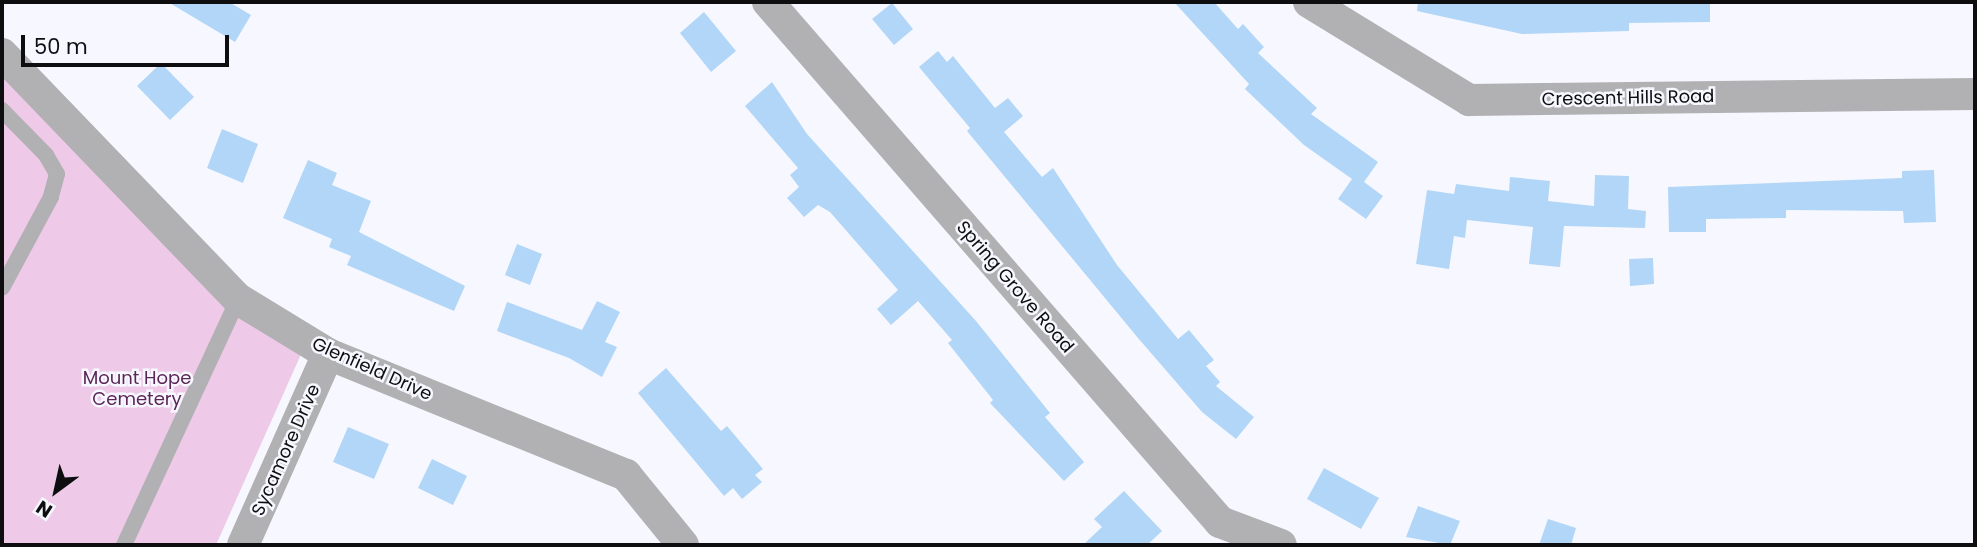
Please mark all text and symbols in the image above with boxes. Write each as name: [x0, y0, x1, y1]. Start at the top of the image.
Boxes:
scale bar: [24, 21, 233, 65]
text: 50 m: [34, 32, 88, 61]
street label: Crescent Hills Road: [1541, 86, 1715, 110]
street label: Spring Grove Road: [952, 217, 1078, 357]
street label: Glenfield Drive: [309, 333, 435, 405]
park label: Mount Hope Cemetery: [83, 368, 191, 410]
street label: Sycamore Drive: [247, 381, 325, 519]
north arrow: [21, 456, 91, 526]
text: N: [31, 494, 58, 524]

